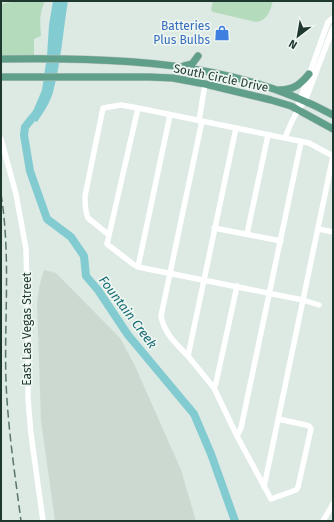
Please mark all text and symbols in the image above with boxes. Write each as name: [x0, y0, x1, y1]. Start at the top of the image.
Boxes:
north arrow: [278, 16, 318, 56]
place label: Batteries Plus Bulbs: [153, 19, 210, 47]
shop icon: Batteries Plus Bulbs: [213, 24, 231, 42]
text: N: [287, 37, 300, 52]
street label: South Circle Drive: [172, 61, 270, 95]
street label: East Las Vegas Street: [20, 272, 34, 386]
water label: Fountain Creek: [96, 273, 160, 351]

